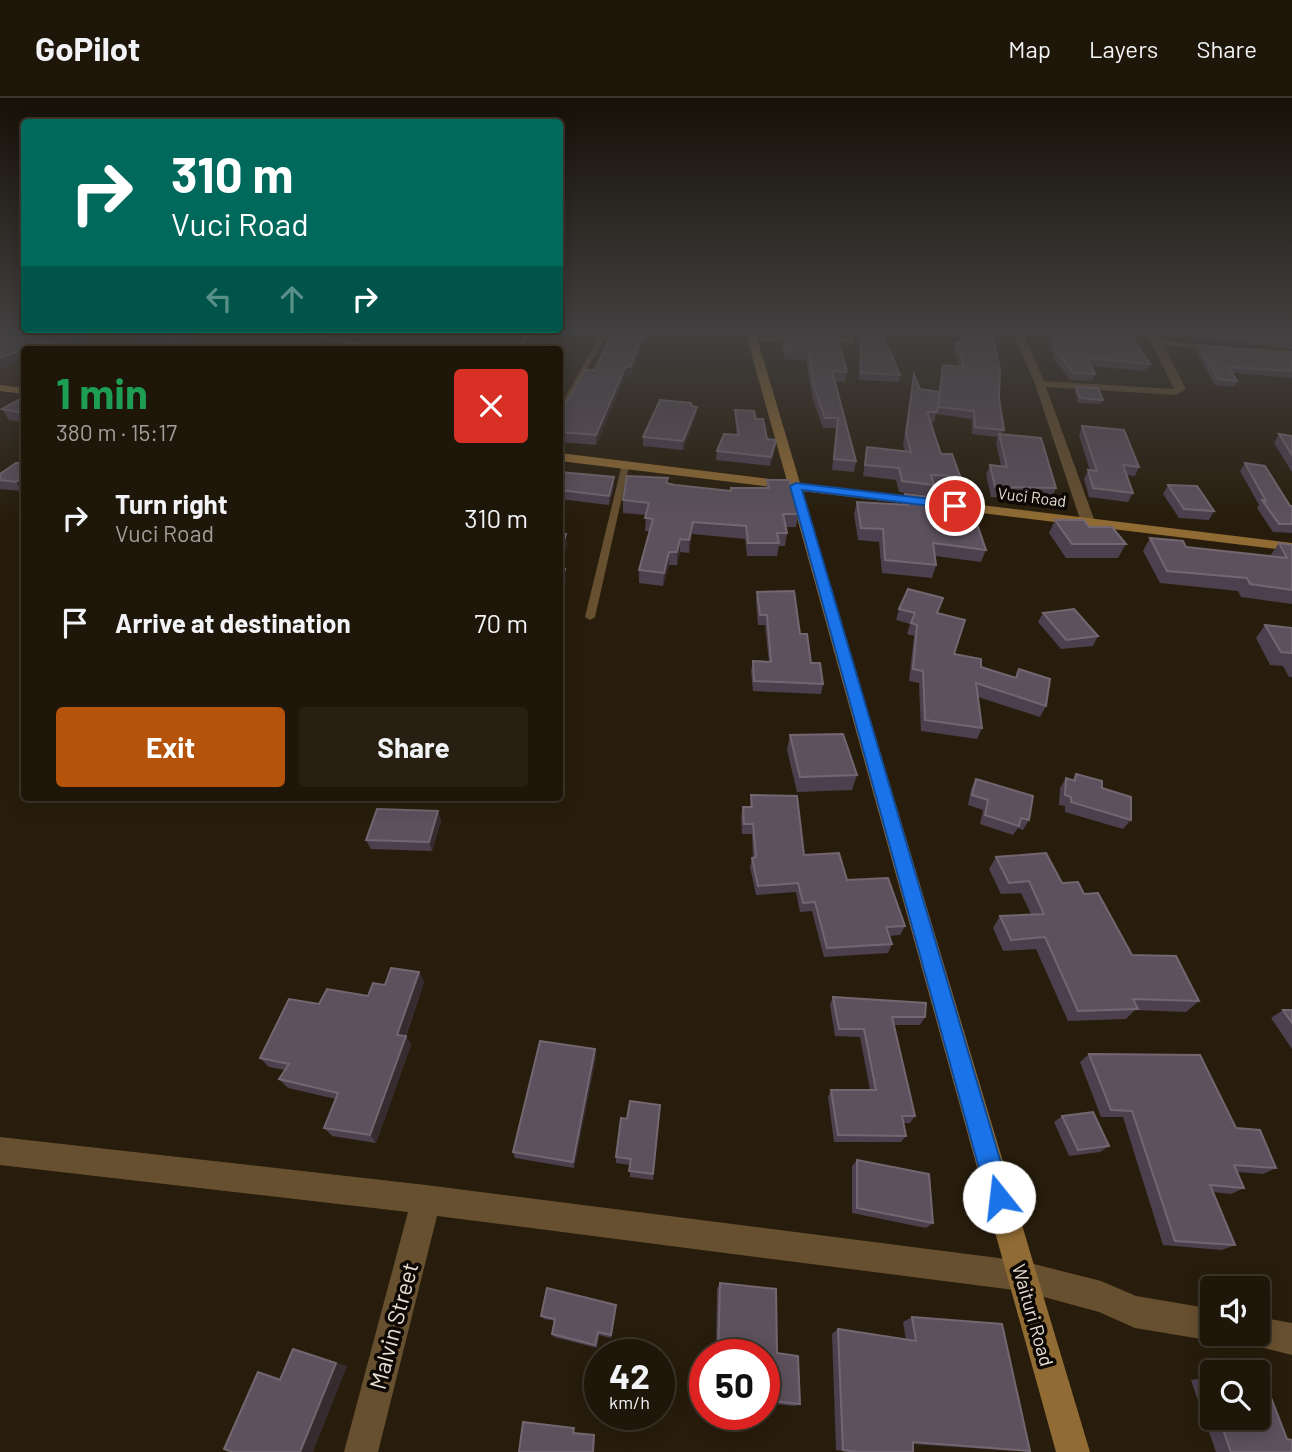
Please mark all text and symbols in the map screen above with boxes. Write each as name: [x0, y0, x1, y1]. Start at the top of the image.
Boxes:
text: GoPilot: [35, 28, 140, 68]
text: Map: [1008, 34, 1051, 63]
text: Layers: [1089, 34, 1158, 63]
text: Share: [1196, 34, 1257, 63]
text: 310 m: [171, 144, 293, 203]
icon: right: [56, 147, 147, 238]
text: Vuci Road: [171, 204, 309, 242]
icon: left: [200, 280, 238, 318]
icon: ahead: [273, 280, 311, 318]
icon: right: [346, 280, 384, 318]
text: 1 min: [56, 367, 148, 417]
button: close: [454, 369, 528, 443]
text: 380 m · 15:17: [56, 418, 177, 446]
pin: [925, 476, 985, 536]
street label: Vuci Road: [997, 483, 1067, 510]
icon: arrive: [936, 487, 974, 525]
text: Turn right: [115, 488, 228, 519]
icon: right: [56, 499, 94, 537]
text: 310 m: [464, 502, 528, 533]
text: Vuci Road: [115, 519, 214, 547]
icon: arrive: [56, 604, 94, 642]
text: Arrive at destination: [115, 607, 351, 638]
text: 70 m: [474, 607, 528, 638]
button: Exit: [56, 707, 285, 787]
button: Share: [299, 707, 528, 787]
position arrow: [962, 1160, 1036, 1234]
street label: Malvin Street: [363, 1259, 423, 1392]
street label: Waituri Road: [1008, 1261, 1059, 1368]
map controls: [1200, 1276, 1270, 1430]
button: sound: [1200, 1276, 1270, 1346]
speed limit sign: 50: [689, 1339, 780, 1430]
text: 42: [609, 1354, 650, 1396]
button: search: [1200, 1360, 1270, 1430]
text: km/h: [609, 1391, 650, 1413]

